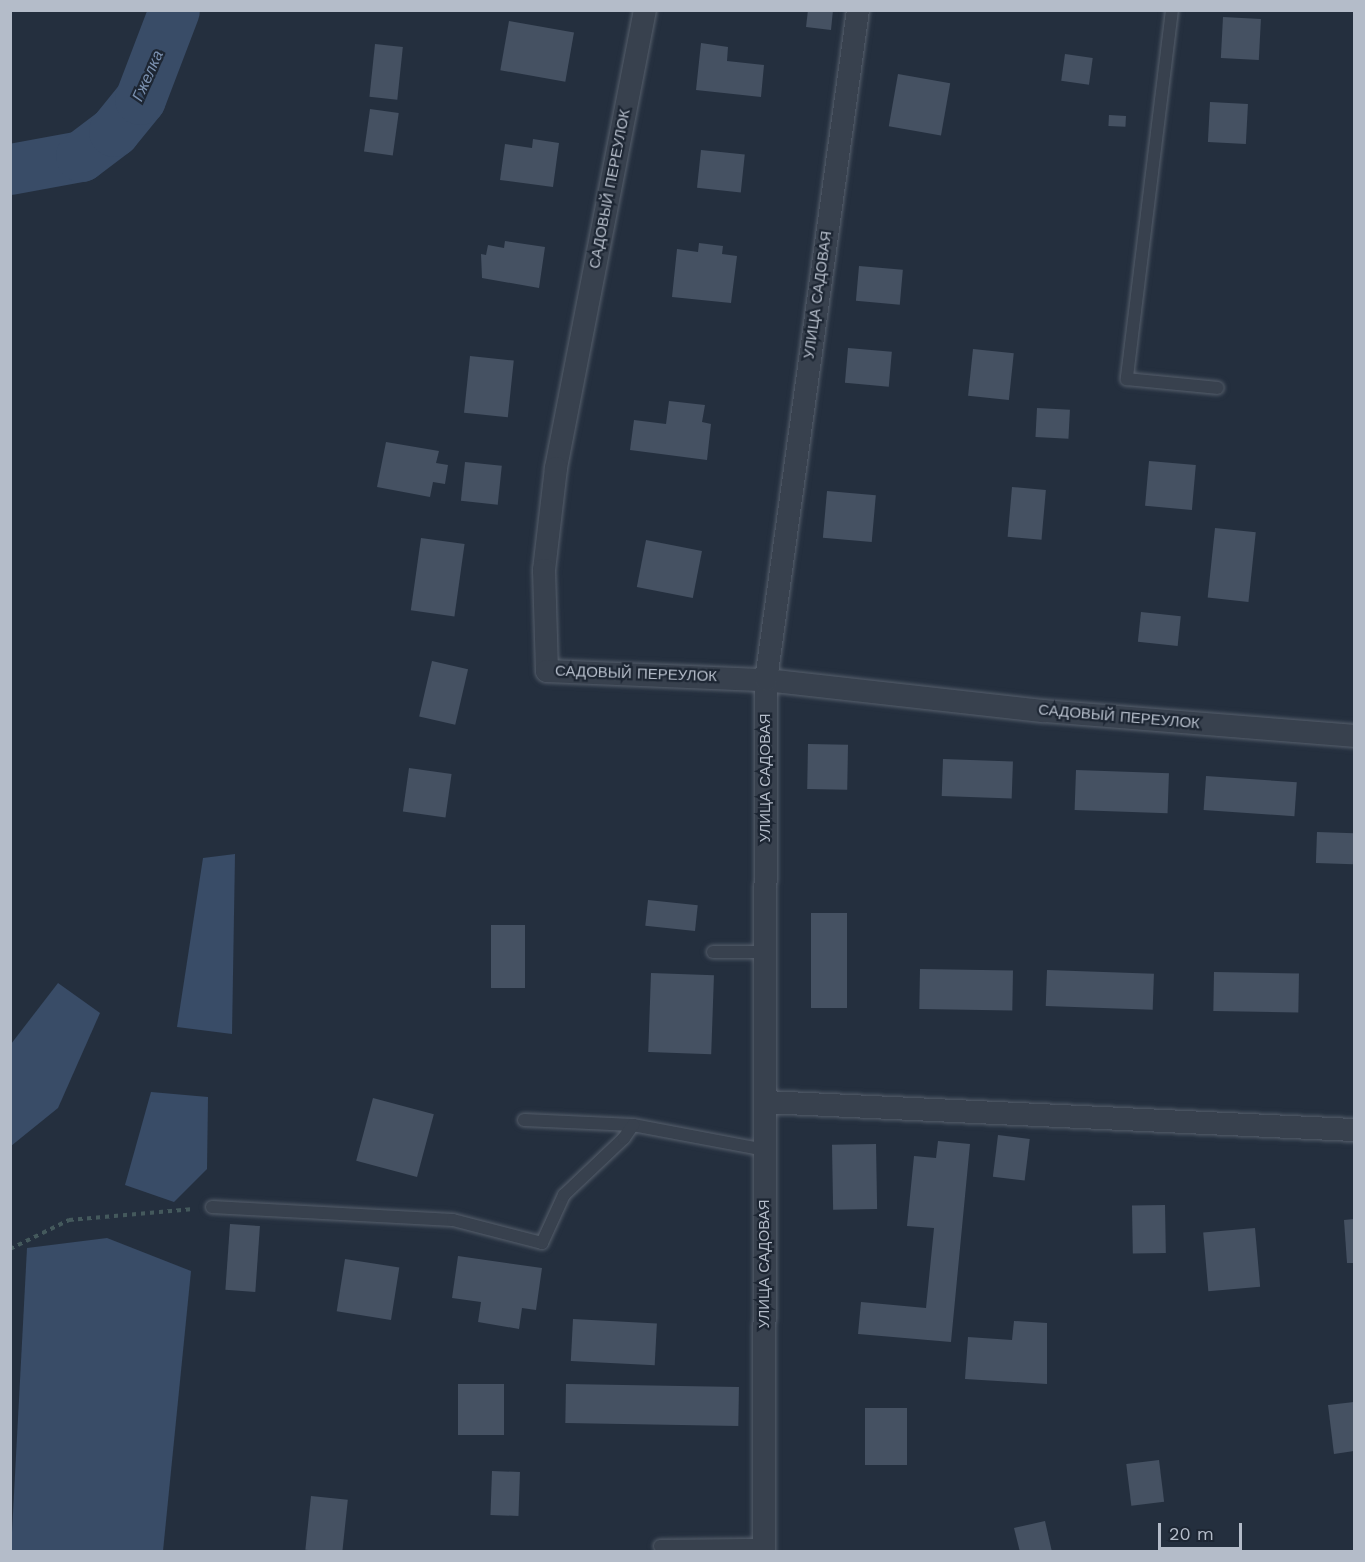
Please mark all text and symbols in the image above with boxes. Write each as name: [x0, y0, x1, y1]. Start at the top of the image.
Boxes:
water label: Гжелка: [128, 48, 168, 104]
street label: САДОВЫЙ ПЕРЕУЛОК: [586, 108, 634, 270]
street label: УЛИЦА САДОВАЯ: [800, 230, 836, 360]
street label: САДОВЫЙ ПЕРЕУЛОК: [555, 662, 717, 686]
street label: САДОВЫЙ ПЕРЕУЛОК: [1037, 701, 1201, 733]
street label: УЛИЦА САДОВАЯ: [757, 713, 775, 843]
street label: УЛИЦА САДОВАЯ: [756, 1199, 774, 1329]
scale bar: [1161, 1511, 1245, 1549]
text: 20 m: [1169, 1523, 1214, 1544]

